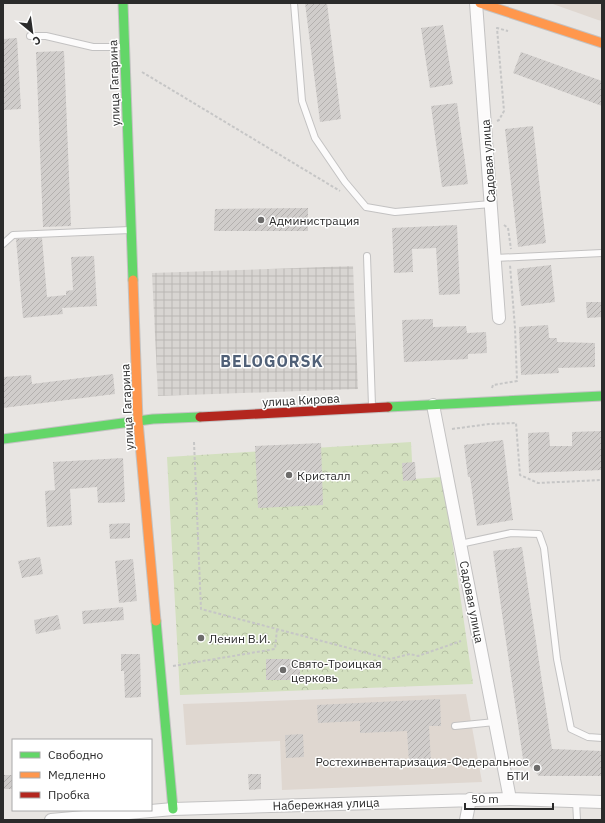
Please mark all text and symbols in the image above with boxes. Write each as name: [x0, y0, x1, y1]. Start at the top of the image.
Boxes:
north arrow: [12, 12, 52, 52]
text: С: [30, 33, 43, 49]
street label: улица Гагарина: [105, 39, 123, 126]
street label: Садовая улица: [478, 118, 498, 203]
place label: Администрация: [269, 213, 359, 228]
marker: Администрация: [256, 215, 266, 225]
district label: BELOGORSK: [220, 351, 324, 371]
street label: улица Гагарина: [117, 363, 137, 451]
street label: улица Кирова: [262, 390, 341, 410]
place label: Кристалл: [297, 468, 351, 483]
marker: Кристалл: [284, 470, 294, 480]
street label: Садовая улица: [457, 560, 487, 645]
place label: Ленин В.И.: [209, 631, 270, 646]
marker: Ленин В.И.: [196, 633, 206, 643]
place label: Свято-Троицкая церковь: [291, 656, 382, 685]
marker: Свято-Троицкая церковь: [278, 665, 288, 675]
legend: [12, 739, 152, 811]
text: Свободно: [48, 747, 104, 762]
place label: Ростехинвентаризация-Федеральное БТИ: [315, 754, 529, 783]
marker: Ростехинвентаризация-Федеральное БТИ: [532, 763, 542, 773]
text: Медленно: [48, 767, 106, 782]
scale bar: [465, 785, 553, 811]
text: Пробка: [48, 787, 90, 802]
text: 50 m: [471, 791, 499, 806]
street label: Набережная улица: [272, 795, 380, 813]

